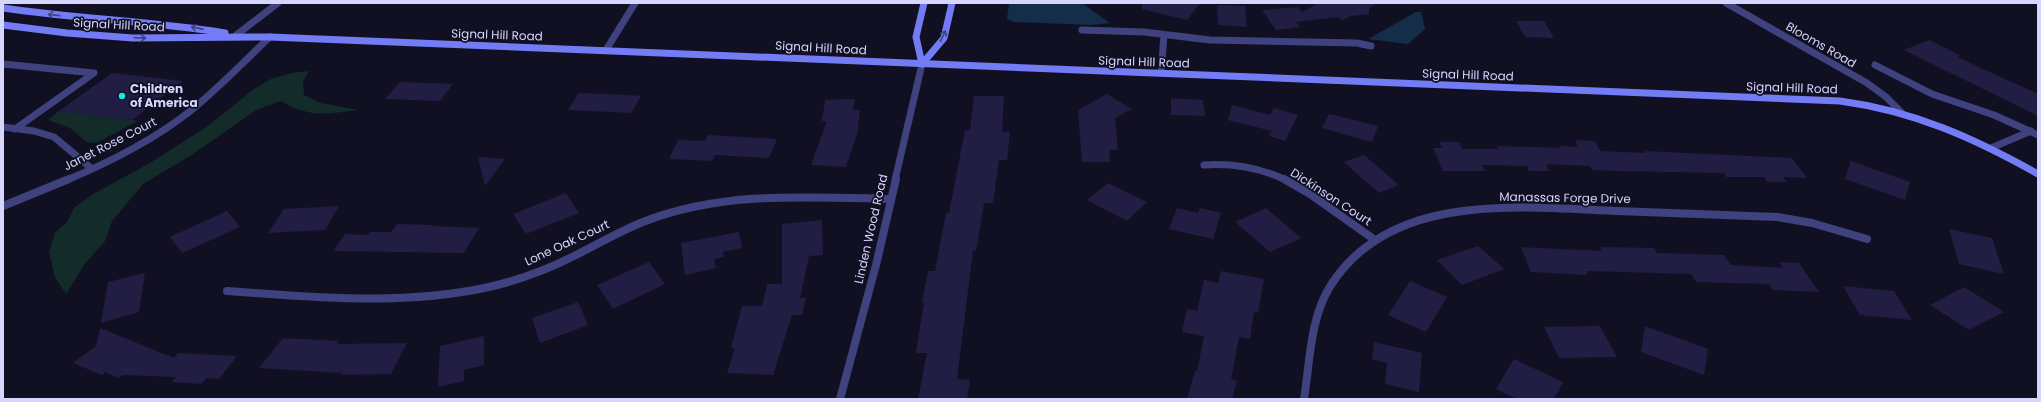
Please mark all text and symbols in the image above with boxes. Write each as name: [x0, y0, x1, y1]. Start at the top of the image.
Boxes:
one-way arrow: [47, 12, 60, 19]
street label: Signal Hill Road: [73, 14, 165, 35]
street label: Blooms Road: [1783, 18, 1860, 72]
one-way arrow: [191, 24, 204, 32]
street label: Signal Hill Road: [451, 24, 543, 45]
one-way arrow: [940, 30, 947, 42]
one-way arrow: [133, 34, 146, 42]
street label: Signal Hill Road: [775, 37, 867, 58]
street label: Signal Hill Road: [1098, 51, 1190, 72]
street label: Signal Hill Road: [1422, 64, 1514, 85]
street label: Signal Hill Road: [1746, 77, 1838, 98]
place label: Children of America: [130, 80, 198, 111]
marker: Children of America: [117, 91, 127, 101]
street label: Janet Rose Court: [60, 113, 159, 174]
street label: Dickinson Court: [1287, 164, 1375, 229]
street label: Linden Wood Road: [850, 172, 891, 285]
street label: Manassas Forge Drive: [1499, 188, 1631, 207]
street label: Lone Oak Court: [522, 215, 612, 270]

